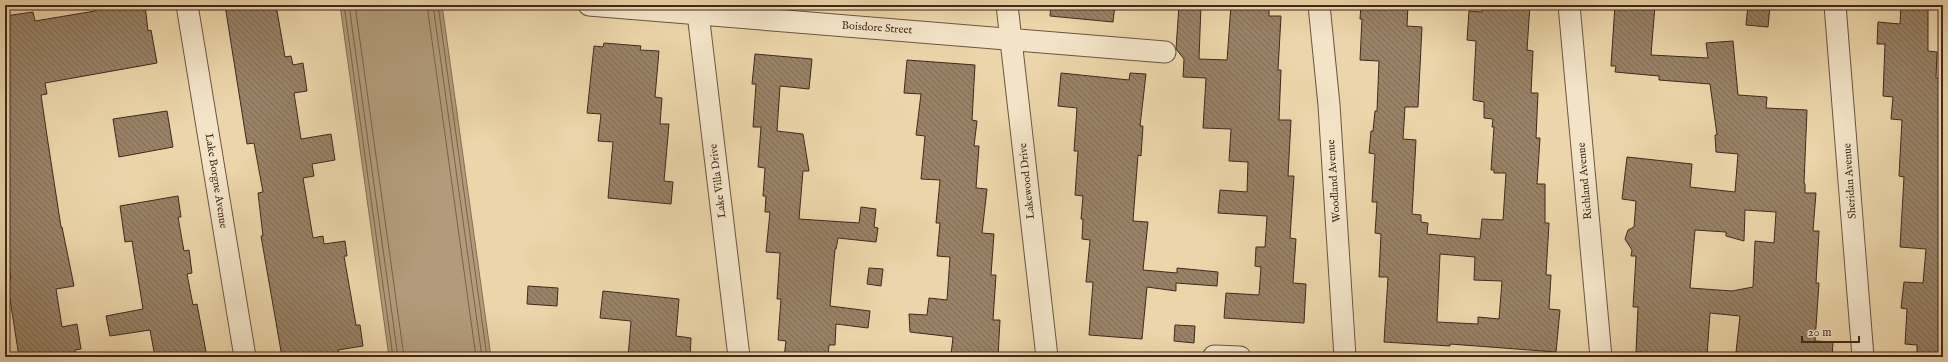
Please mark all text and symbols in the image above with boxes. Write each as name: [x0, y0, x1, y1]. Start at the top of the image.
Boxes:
street label: Boisdore Street: [841, 19, 913, 37]
street label: Lake Borgne Avenue: [202, 133, 230, 229]
street label: Woodland Avenue: [1324, 139, 1344, 223]
street label: Lakewood Drive: [1016, 142, 1038, 220]
street label: Richland Avenue: [1575, 142, 1595, 220]
street label: Lake Villa Drive: [706, 143, 730, 219]
street label: Sheridan Avenue: [1840, 143, 1860, 219]
scale bar: [1802, 318, 1859, 344]
text: 20 m: [1808, 325, 1831, 340]

